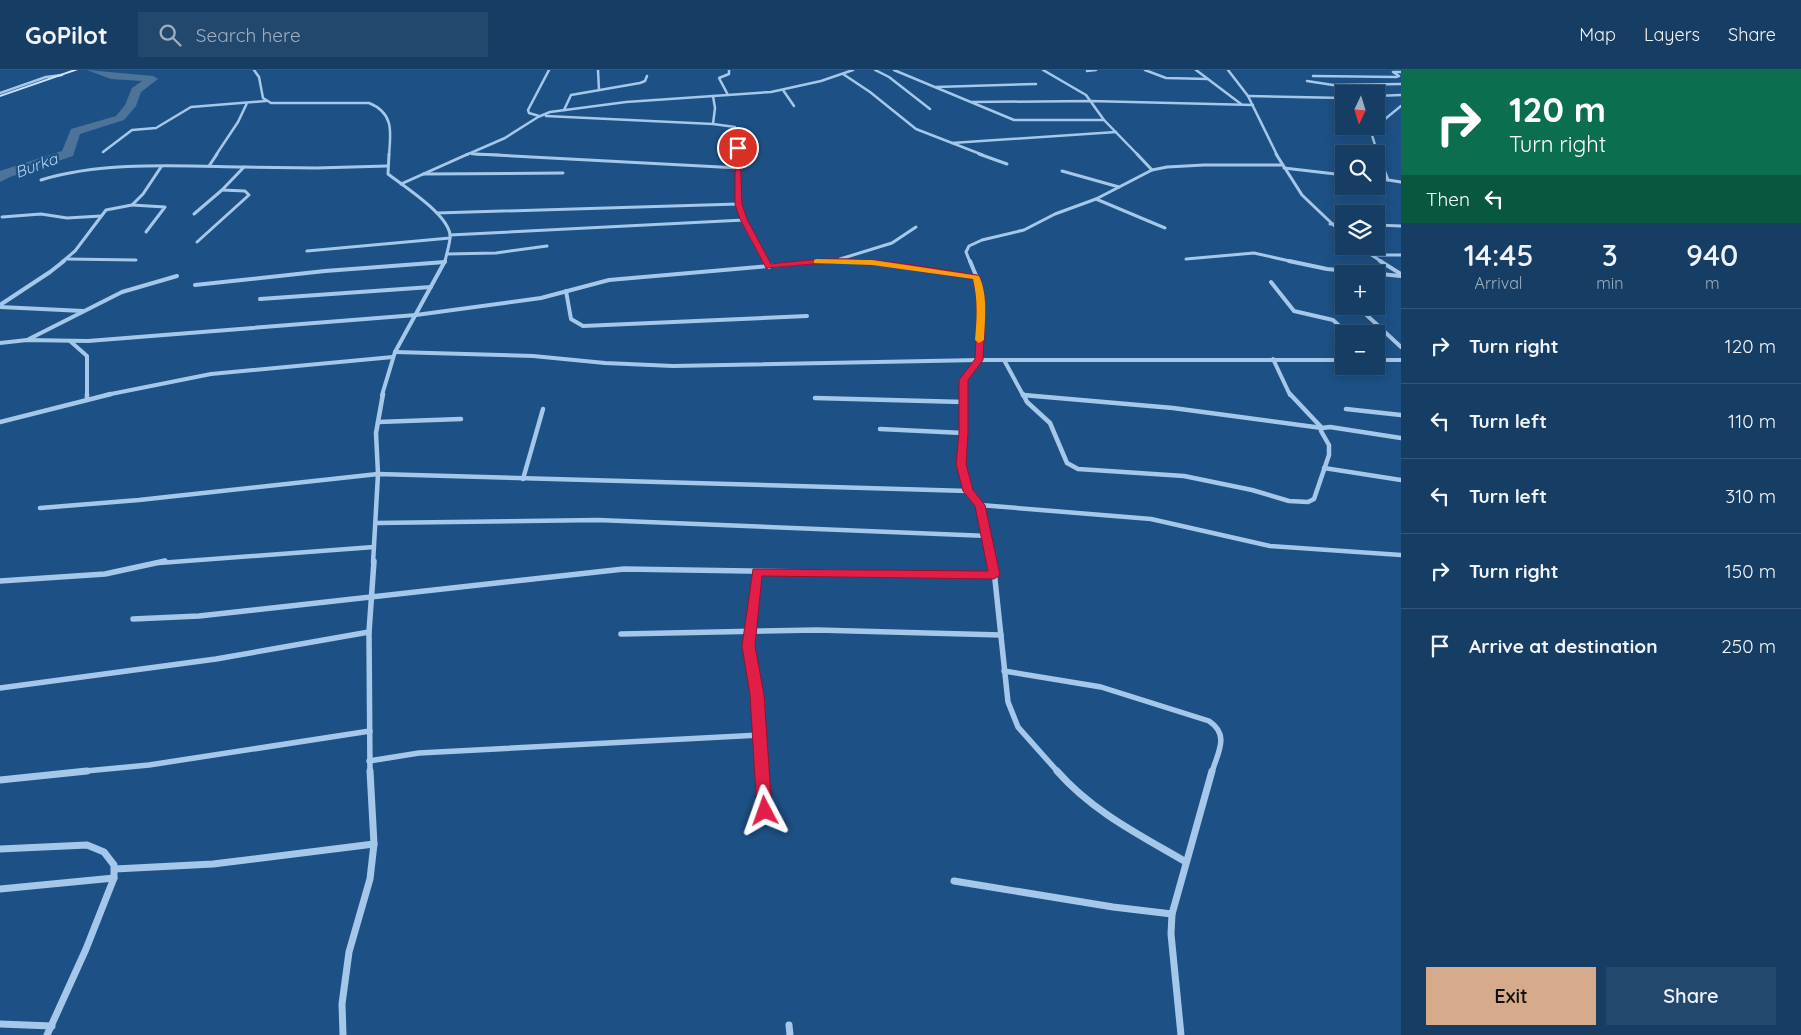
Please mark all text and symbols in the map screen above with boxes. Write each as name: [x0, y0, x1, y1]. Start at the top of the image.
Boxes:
search box: [138, 12, 488, 57]
text: GoPilot: [25, 20, 108, 50]
icon: search: [156, 21, 184, 49]
text: Search here: [196, 23, 301, 47]
text: Map: [1579, 23, 1616, 46]
text: Layers: [1644, 23, 1700, 46]
text: Share: [1728, 23, 1776, 46]
north arrow: [1335, 85, 1385, 135]
map controls: [1335, 85, 1385, 375]
text: 120 m: [1509, 87, 1606, 131]
icon: right: [1426, 90, 1491, 155]
pin: [717, 127, 759, 169]
text: Turn right: [1509, 130, 1606, 158]
icon: arrive: [724, 134, 752, 162]
button: search: [1335, 145, 1385, 195]
water label: Burka: [12, 148, 61, 182]
icon: left: [1480, 185, 1508, 213]
text: Then: [1426, 187, 1470, 211]
button: layers: [1335, 205, 1385, 255]
text: 14:45: [1464, 236, 1533, 274]
text: 3: [1602, 236, 1618, 274]
text: 940: [1686, 236, 1738, 274]
button: +: [1335, 265, 1385, 315]
text: Arrival: [1475, 273, 1523, 293]
text: min: [1596, 273, 1623, 293]
text: m: [1705, 273, 1719, 293]
button: −: [1335, 325, 1385, 375]
icon: right: [1426, 332, 1454, 360]
text: Turn right: [1469, 334, 1558, 358]
text: 120 m: [1725, 334, 1776, 358]
icon: left: [1426, 407, 1454, 435]
text: Turn left: [1469, 409, 1547, 433]
text: 110 m: [1728, 409, 1776, 433]
icon: left: [1426, 482, 1454, 510]
text: Turn left: [1469, 484, 1547, 508]
text: 310 m: [1725, 484, 1776, 508]
icon: right: [1426, 557, 1454, 585]
text: Turn right: [1469, 559, 1558, 583]
text: 150 m: [1725, 559, 1776, 583]
icon: arrive: [1426, 632, 1454, 660]
text: Arrive at destination: [1469, 634, 1658, 658]
text: 250 m: [1721, 634, 1776, 658]
position arrow: [738, 784, 790, 836]
button: Exit: [1426, 967, 1596, 1025]
button: Share: [1606, 967, 1776, 1025]

